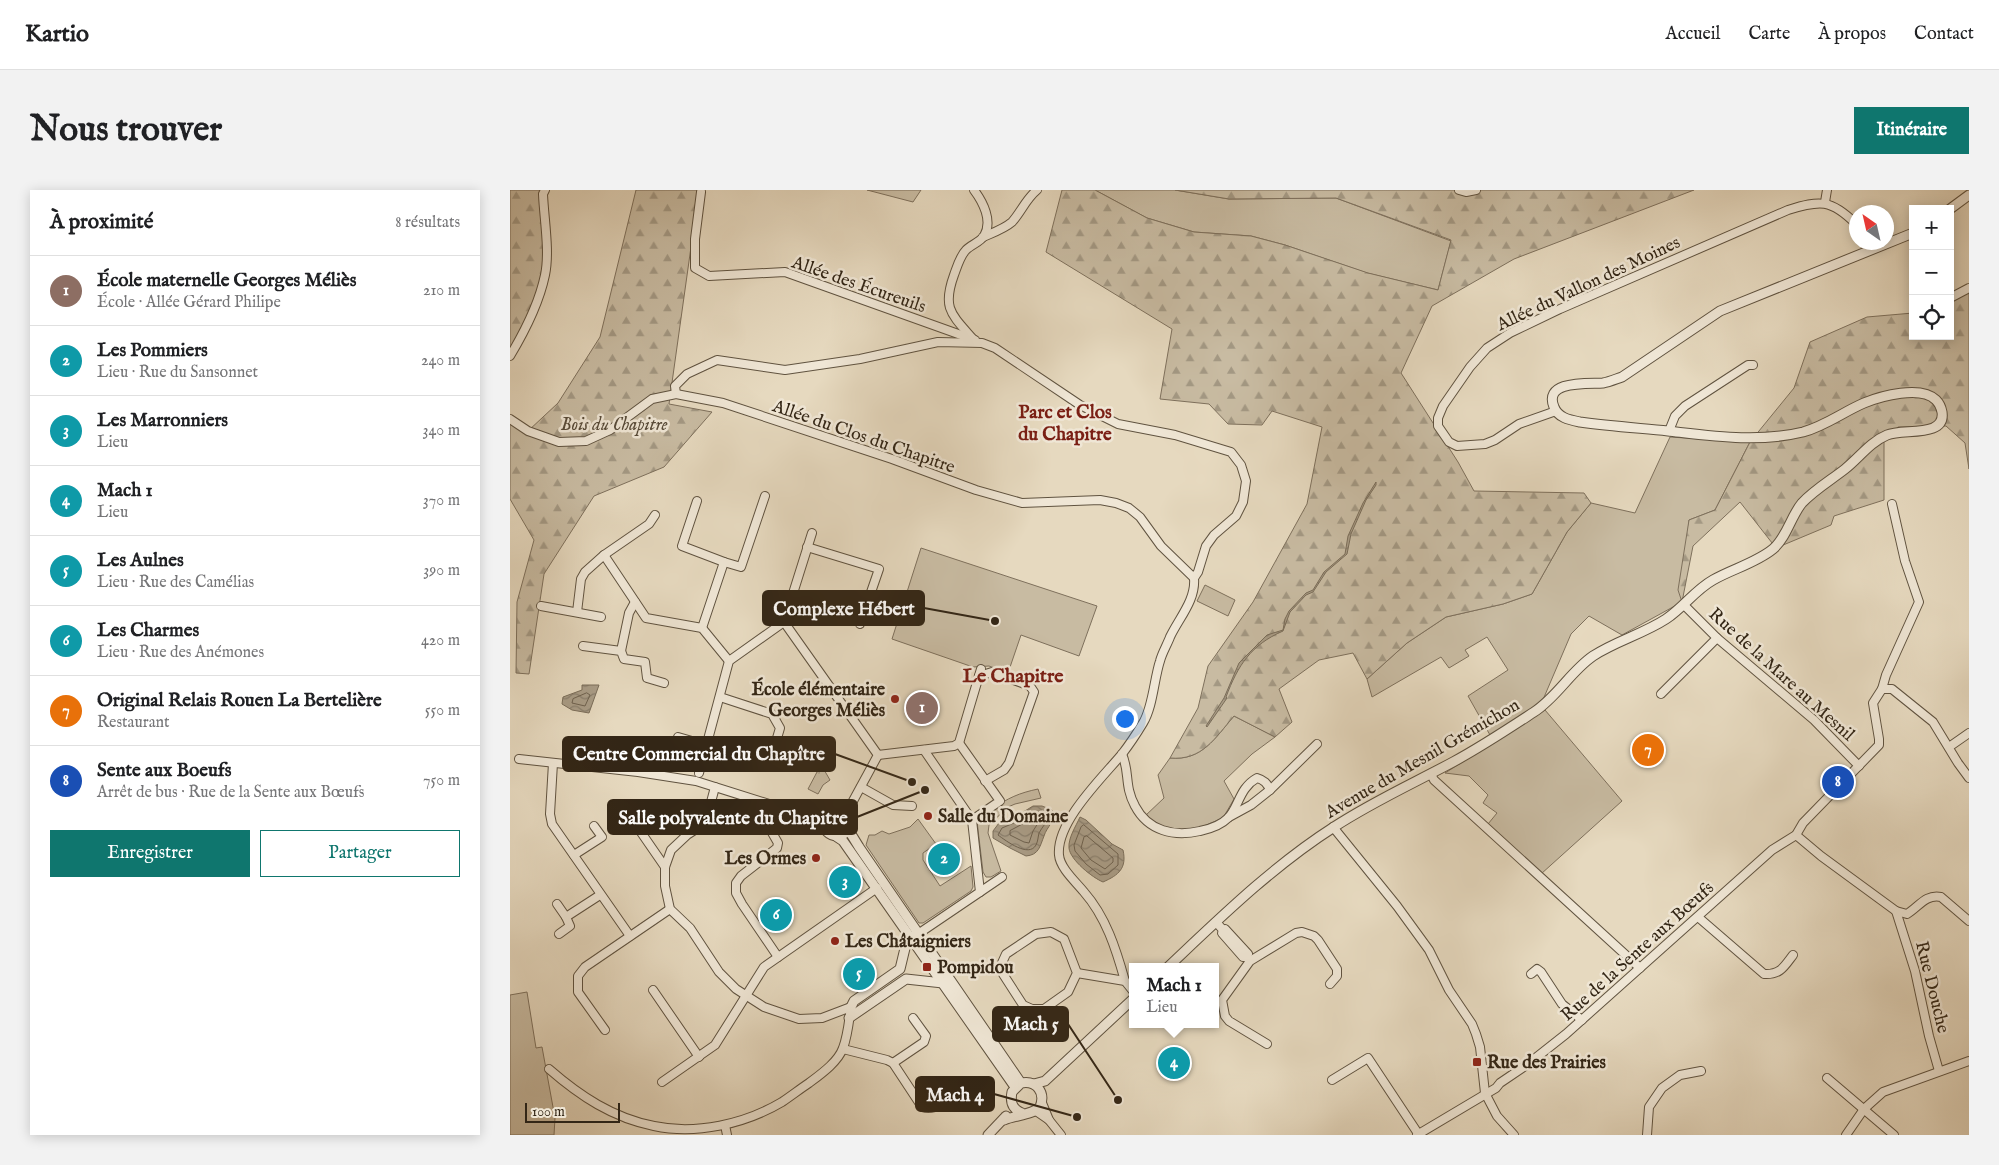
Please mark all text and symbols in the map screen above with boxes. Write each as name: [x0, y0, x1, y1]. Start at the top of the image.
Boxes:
text: Kartio: [25, 19, 89, 50]
text: Accueil: [1666, 23, 1721, 46]
text: Carte: [1749, 23, 1790, 46]
text: À propos: [1818, 23, 1886, 46]
text: Contact: [1914, 23, 1974, 46]
button: Itinéraire: [1854, 107, 1969, 154]
text: Nous trouver: [30, 108, 222, 153]
north arrow: [1849, 205, 1894, 250]
map controls: [1909, 205, 1954, 340]
button: +: [1909, 205, 1954, 250]
text: À proximité: [50, 209, 153, 236]
text: 8 résultats: [395, 213, 460, 233]
street label: Allée du Vallon des Moines: [1492, 232, 1684, 337]
street label: Allée des Écureuils: [787, 249, 929, 319]
button: −: [1909, 250, 1954, 295]
text: École maternelle Georges Méliès: [97, 269, 356, 293]
text: 1: [63, 281, 69, 301]
text: 210 m: [423, 281, 460, 301]
text: École · Allée Gérard Philipe: [97, 293, 281, 313]
button: locate: [1909, 295, 1954, 340]
text: Les Pommiers: [97, 339, 208, 363]
text: 2: [62, 351, 70, 371]
text: 240 m: [421, 351, 460, 371]
text: Lieu · Rue du Sansonnet: [97, 363, 258, 383]
street label: Allée du Clos du Chapitre: [768, 395, 958, 479]
district label: Parc et Clos du Chapitre: [1018, 401, 1112, 447]
text: Les Marronniers: [97, 409, 228, 433]
park label: Bois du Chapitre: [560, 414, 668, 437]
text: 3: [63, 421, 69, 441]
text: 340 m: [422, 421, 460, 441]
text: Lieu: [97, 433, 128, 453]
text: Mach 1: [97, 479, 153, 503]
text: 4: [62, 491, 70, 511]
text: 370 m: [423, 491, 460, 511]
text: Lieu: [97, 503, 128, 523]
text: Les Aulnes: [97, 549, 184, 573]
text: 5: [63, 561, 69, 581]
text: 390 m: [423, 561, 460, 581]
text: Lieu · Rue des Camélias: [97, 573, 254, 593]
callout: Complexe Hébert: [763, 591, 924, 625]
text: Complexe Hébert: [773, 598, 915, 622]
street label: Rue de la Mare au Mesnil: [1703, 603, 1859, 747]
text: Les Charmes: [97, 619, 199, 643]
text: 6: [63, 631, 69, 651]
text: 420 m: [421, 631, 460, 651]
text: Lieu · Rue des Anémones: [97, 643, 264, 663]
district label: Le Chapitre: [963, 664, 1064, 689]
place label: École élémentaire Georges Méliès: [751, 677, 886, 723]
text: Original Relais Rouen La Bertelière: [97, 689, 382, 713]
pin: 1: [906, 689, 938, 727]
marker: École élémentaire Georges Méliès: [889, 693, 901, 705]
street label: Avenue du Mesnil Grémichon: [1321, 694, 1524, 825]
text: 7: [62, 701, 70, 721]
text: 550 m: [425, 701, 460, 721]
your location: [1112, 706, 1138, 732]
text: Restaurant: [97, 713, 170, 733]
pin: 7: [1632, 731, 1664, 769]
callout: Centre Commercial du Chapître: [563, 737, 835, 771]
text: Centre Commercial du Chapître: [573, 743, 825, 767]
text: Sente aux Boeufs: [97, 759, 231, 783]
pin: 8: [1822, 763, 1854, 801]
text: 8: [63, 771, 69, 791]
text: 750 m: [423, 771, 460, 791]
text: Arrêt de bus · Rue de la Sente aux Bœufs: [97, 783, 364, 803]
callout: Salle polyvalente du Chapitre: [608, 800, 857, 834]
place label: Salle du Domaine: [938, 806, 1069, 829]
text: Salle polyvalente du Chapitre: [618, 807, 848, 831]
marker: Salle du Domaine: [922, 810, 934, 822]
button: Enregistrer: [50, 830, 250, 877]
button: Partager: [260, 830, 460, 877]
pin: 2: [928, 840, 960, 878]
place label: Les Ormes: [725, 848, 807, 871]
marker: Les Ormes: [810, 852, 822, 864]
pin: 3: [829, 863, 861, 901]
street label: Rue de la Sente aux Bœufs: [1557, 877, 1719, 1027]
pin: 6: [760, 896, 792, 934]
place label: Les Châtaigniers: [845, 931, 971, 954]
marker: Les Châtaigniers: [829, 935, 841, 947]
street label: Rue Douche: [1909, 939, 1954, 1036]
pin: 5: [843, 955, 875, 993]
place label: Pompidou: [937, 957, 1014, 980]
marker: Pompidou: [921, 961, 933, 973]
popup: [1129, 963, 1219, 1028]
text: Mach 1: [1146, 974, 1202, 998]
text: Lieu: [1146, 998, 1177, 1018]
callout: Mach 5: [993, 1007, 1068, 1041]
text: Mach 5: [1003, 1013, 1059, 1037]
pin: 4: [1158, 1044, 1190, 1082]
place label: Rue des Prairies: [1487, 1052, 1606, 1075]
marker: Rue des Prairies: [1471, 1056, 1483, 1068]
callout: Mach 4: [916, 1077, 994, 1111]
text: Mach 4: [926, 1084, 985, 1108]
scale bar: [525, 1100, 620, 1123]
text: 100 m: [532, 1103, 565, 1121]

